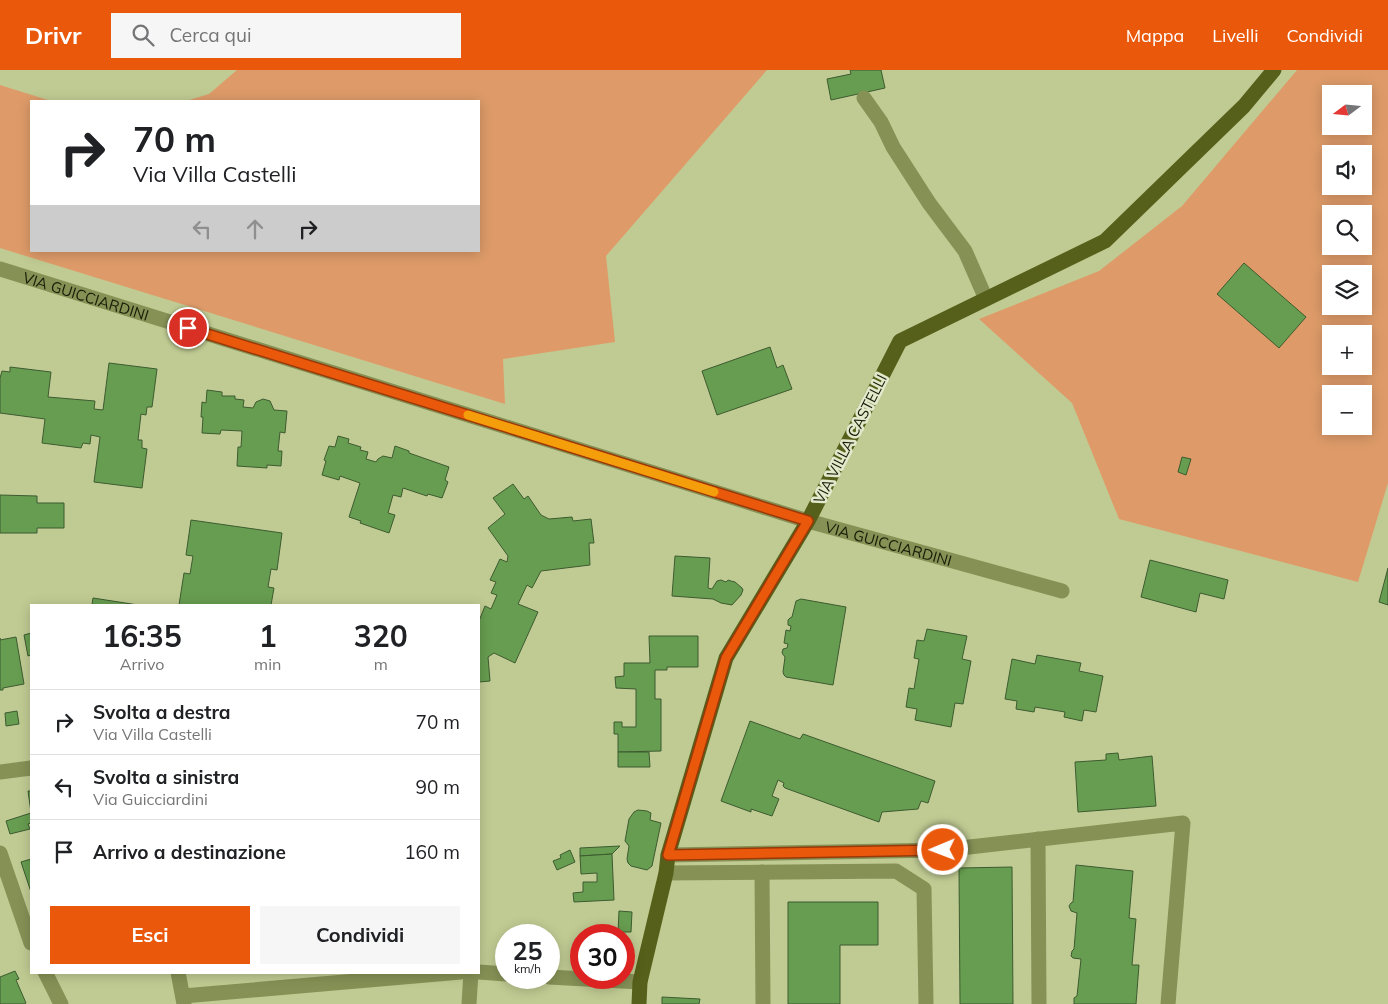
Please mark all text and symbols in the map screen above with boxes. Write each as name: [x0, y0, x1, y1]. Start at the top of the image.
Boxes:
search box: [111, 13, 461, 58]
text: Drivr: [25, 20, 81, 50]
icon: search: [129, 21, 157, 49]
text: Cerca qui: [169, 23, 252, 47]
text: Mappa: [1126, 24, 1184, 47]
text: Livelli: [1212, 24, 1258, 47]
text: Condividi: [1286, 24, 1363, 47]
north arrow: [1322, 85, 1372, 135]
map controls: [1322, 85, 1372, 435]
text: 70 m: [133, 117, 216, 161]
icon: right: [50, 120, 115, 185]
button: sound: [1322, 145, 1372, 195]
text: Via Villa Castelli: [133, 160, 297, 188]
button: search: [1322, 205, 1372, 255]
icon: left: [188, 215, 216, 243]
icon: ahead: [241, 215, 269, 243]
icon: right: [294, 215, 322, 243]
button: layers: [1322, 265, 1372, 315]
street label: VIA GUICCIARDINI: [21, 267, 151, 324]
pin: [167, 307, 209, 349]
icon: arrive: [174, 314, 202, 342]
button: +: [1322, 325, 1372, 375]
street label: VIA VILLA CASTELLI: [809, 371, 891, 507]
button: −: [1322, 385, 1372, 435]
street label: VIA GUICCIARDINI: [823, 517, 954, 570]
text: 16:35: [102, 617, 182, 655]
text: 1: [259, 617, 277, 655]
text: 320: [354, 617, 408, 655]
text: Arrivo: [120, 654, 164, 674]
text: min: [254, 654, 281, 674]
text: m: [374, 654, 388, 674]
text: Svolta a destra: [93, 700, 231, 724]
icon: right: [50, 708, 78, 736]
text: 70 m: [416, 710, 460, 734]
text: Via Villa Castelli: [93, 724, 212, 744]
text: Svolta a sinistra: [93, 765, 239, 789]
icon: left: [50, 773, 78, 801]
text: 90 m: [416, 775, 460, 799]
text: Via Guicciardini: [93, 789, 208, 809]
position arrow: [916, 823, 968, 875]
icon: arrive: [50, 838, 78, 866]
text: Arrivo a destinazione: [93, 840, 286, 864]
text: 160 m: [404, 840, 460, 864]
button: Esci: [50, 906, 250, 964]
button: Condividi: [260, 906, 460, 964]
speed limit sign: 30: [570, 924, 635, 989]
text: 25: [512, 935, 543, 966]
text: km/h: [514, 961, 541, 976]

